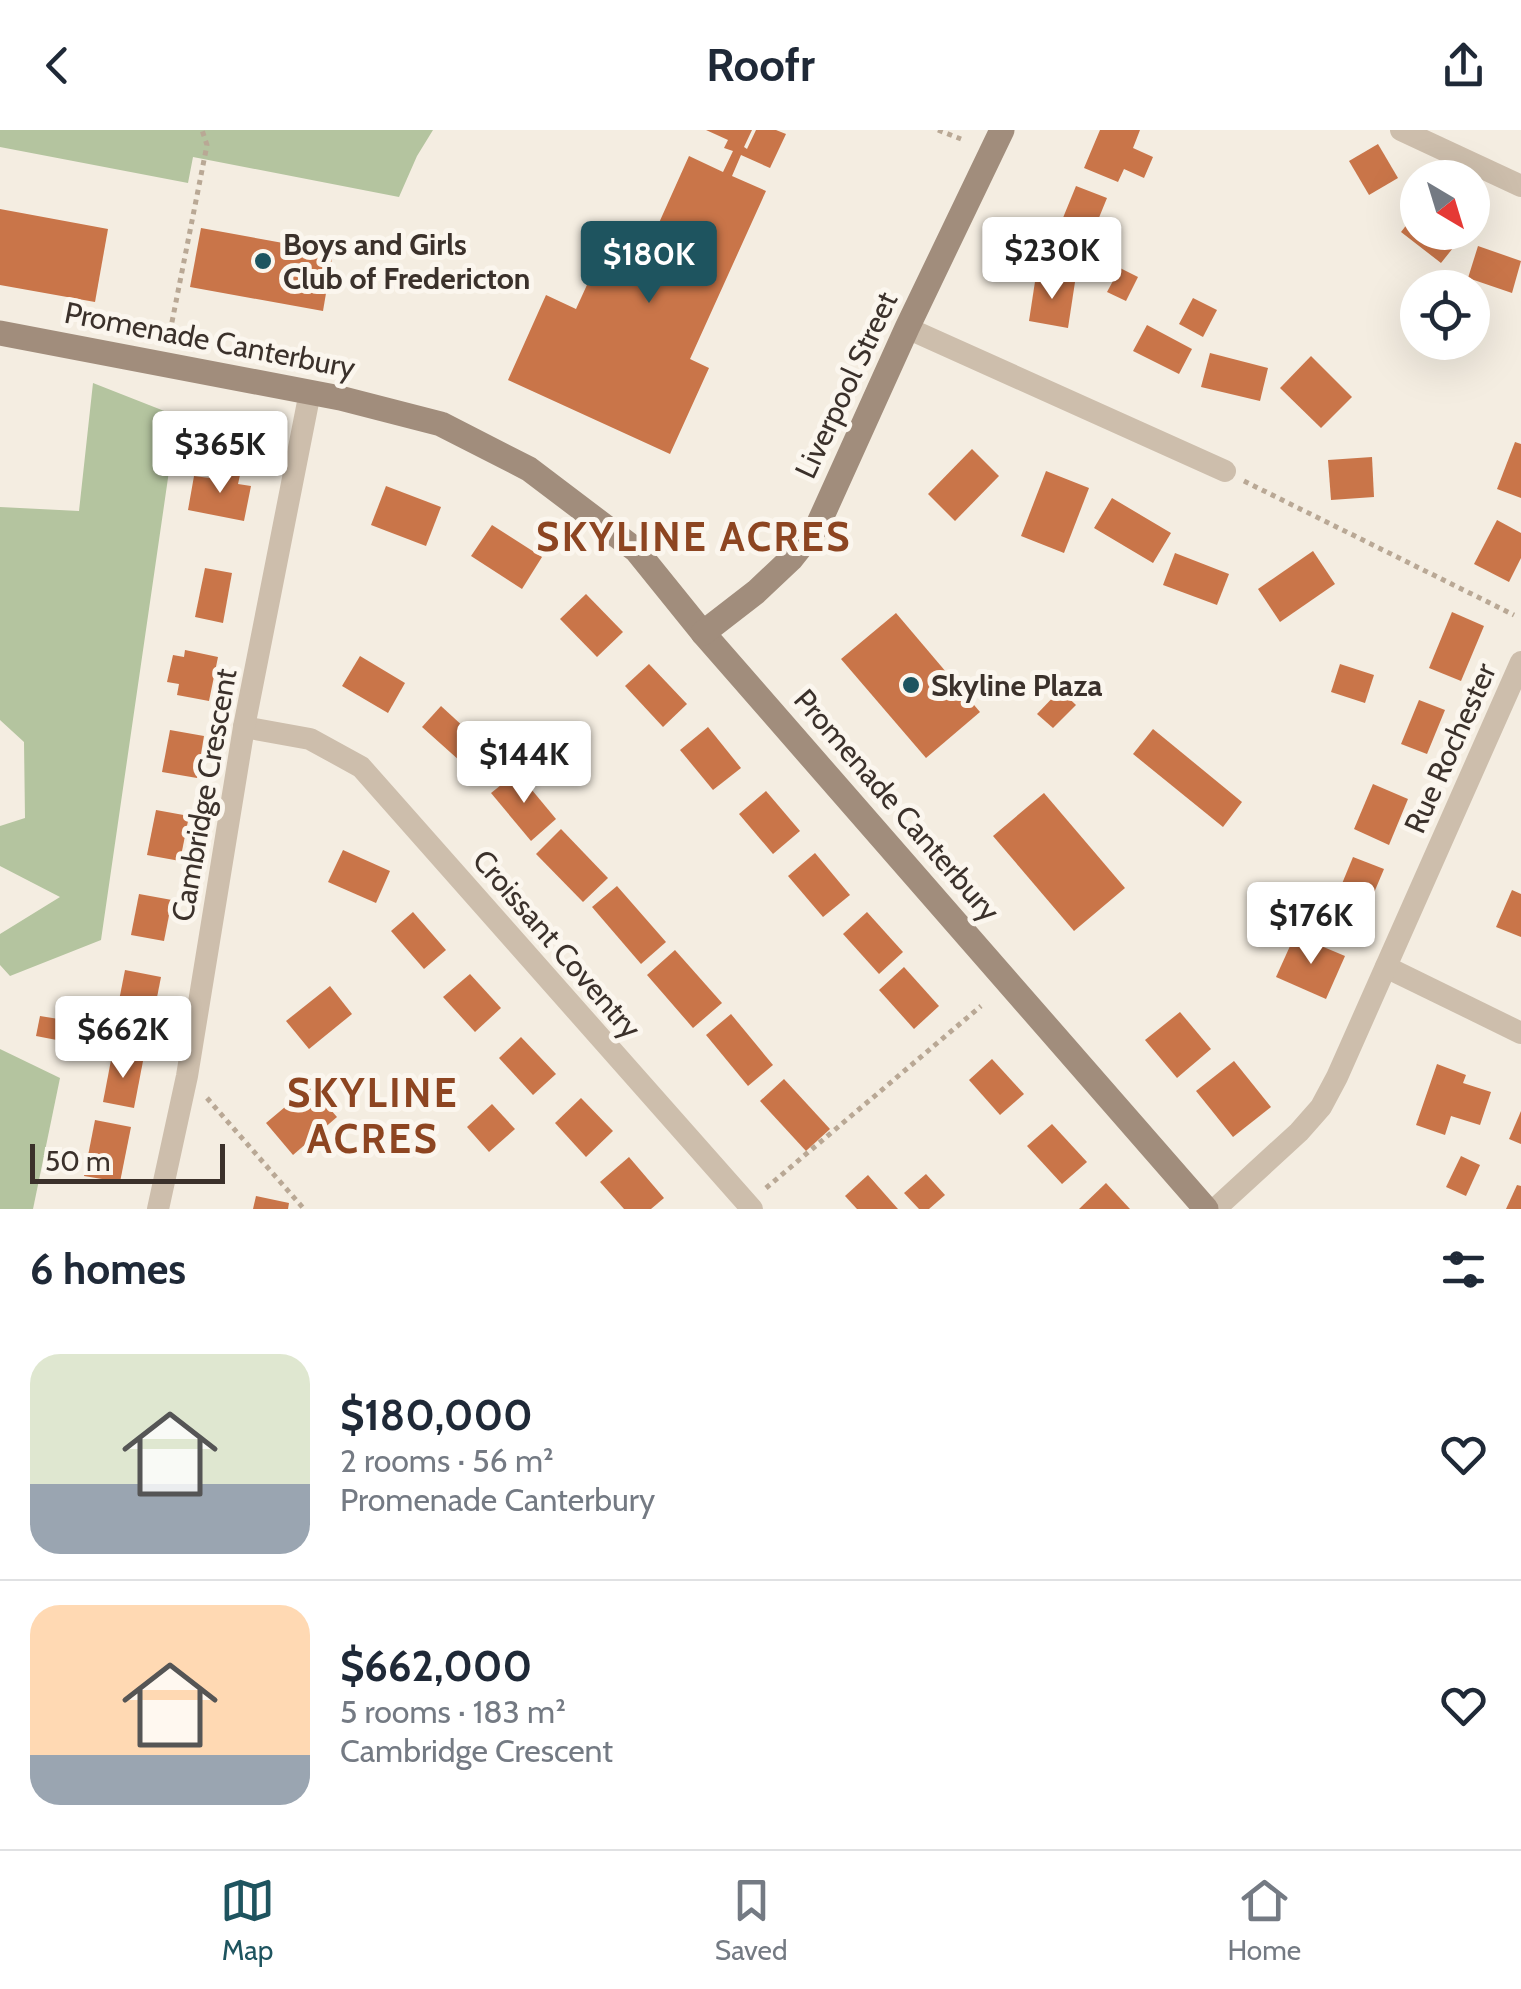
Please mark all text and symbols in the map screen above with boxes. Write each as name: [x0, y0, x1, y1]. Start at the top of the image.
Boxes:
icon: back: [30, 38, 85, 93]
text: Roofr: [706, 38, 815, 92]
icon: share: [1436, 38, 1491, 93]
north arrow: [1400, 160, 1490, 250]
map controls: [1400, 160, 1490, 360]
pin: $230K: [982, 217, 1122, 302]
pin: $180K: [579, 221, 719, 306]
place label: Boys and Girls Club of Fredericton: [283, 226, 530, 297]
text: $230K: [1004, 230, 1100, 269]
text: $180K: [603, 234, 695, 273]
marker: Boys and Girls Club of Fredericton: [252, 250, 274, 272]
button: locate: [1400, 270, 1490, 360]
street label: Liverpool Street: [787, 286, 905, 484]
street label: Promenade Canterbury: [62, 294, 358, 386]
pin: $365K: [150, 411, 290, 496]
text: $365K: [174, 424, 266, 463]
district label: SKYLINE ACRES: [536, 512, 852, 561]
street label: Rue Rochester: [1396, 657, 1504, 839]
street label: Cambridge Crescent: [164, 666, 244, 924]
place label: Skyline Plaza: [931, 667, 1102, 704]
marker: Skyline Plaza: [900, 674, 922, 696]
street label: Promenade Canterbury: [786, 681, 1008, 929]
pin: $144K: [454, 721, 594, 806]
text: $144K: [479, 734, 569, 773]
street label: Croissant Coventry: [465, 842, 649, 1046]
pin: $176K: [1241, 882, 1381, 967]
text: $176K: [1269, 895, 1353, 934]
pin: $662K: [53, 996, 193, 1081]
text: $662K: [77, 1009, 169, 1048]
district label: SKYLINE ACRES: [287, 1068, 459, 1163]
scale bar: [30, 1139, 225, 1184]
text: 50 m: [45, 1144, 111, 1178]
icon: filters: [1436, 1242, 1491, 1297]
text: 6 homes: [30, 1243, 186, 1295]
text: $180,000: [340, 1389, 533, 1441]
icon: home: [110, 1394, 230, 1514]
icon: heart: [1436, 1427, 1491, 1482]
text: 2 rooms · 56 m²: [340, 1441, 554, 1480]
text: Promenade Canterbury: [340, 1480, 655, 1519]
text: $662,000: [340, 1640, 532, 1692]
icon: home: [110, 1645, 230, 1765]
icon: heart: [1436, 1678, 1491, 1733]
text: 5 rooms · 183 m²: [340, 1692, 566, 1731]
text: Cambridge Crescent: [340, 1731, 613, 1770]
tab: Map: [220, 1873, 275, 1967]
tab: Saved: [715, 1873, 788, 1967]
tab: Home: [1227, 1873, 1301, 1967]

